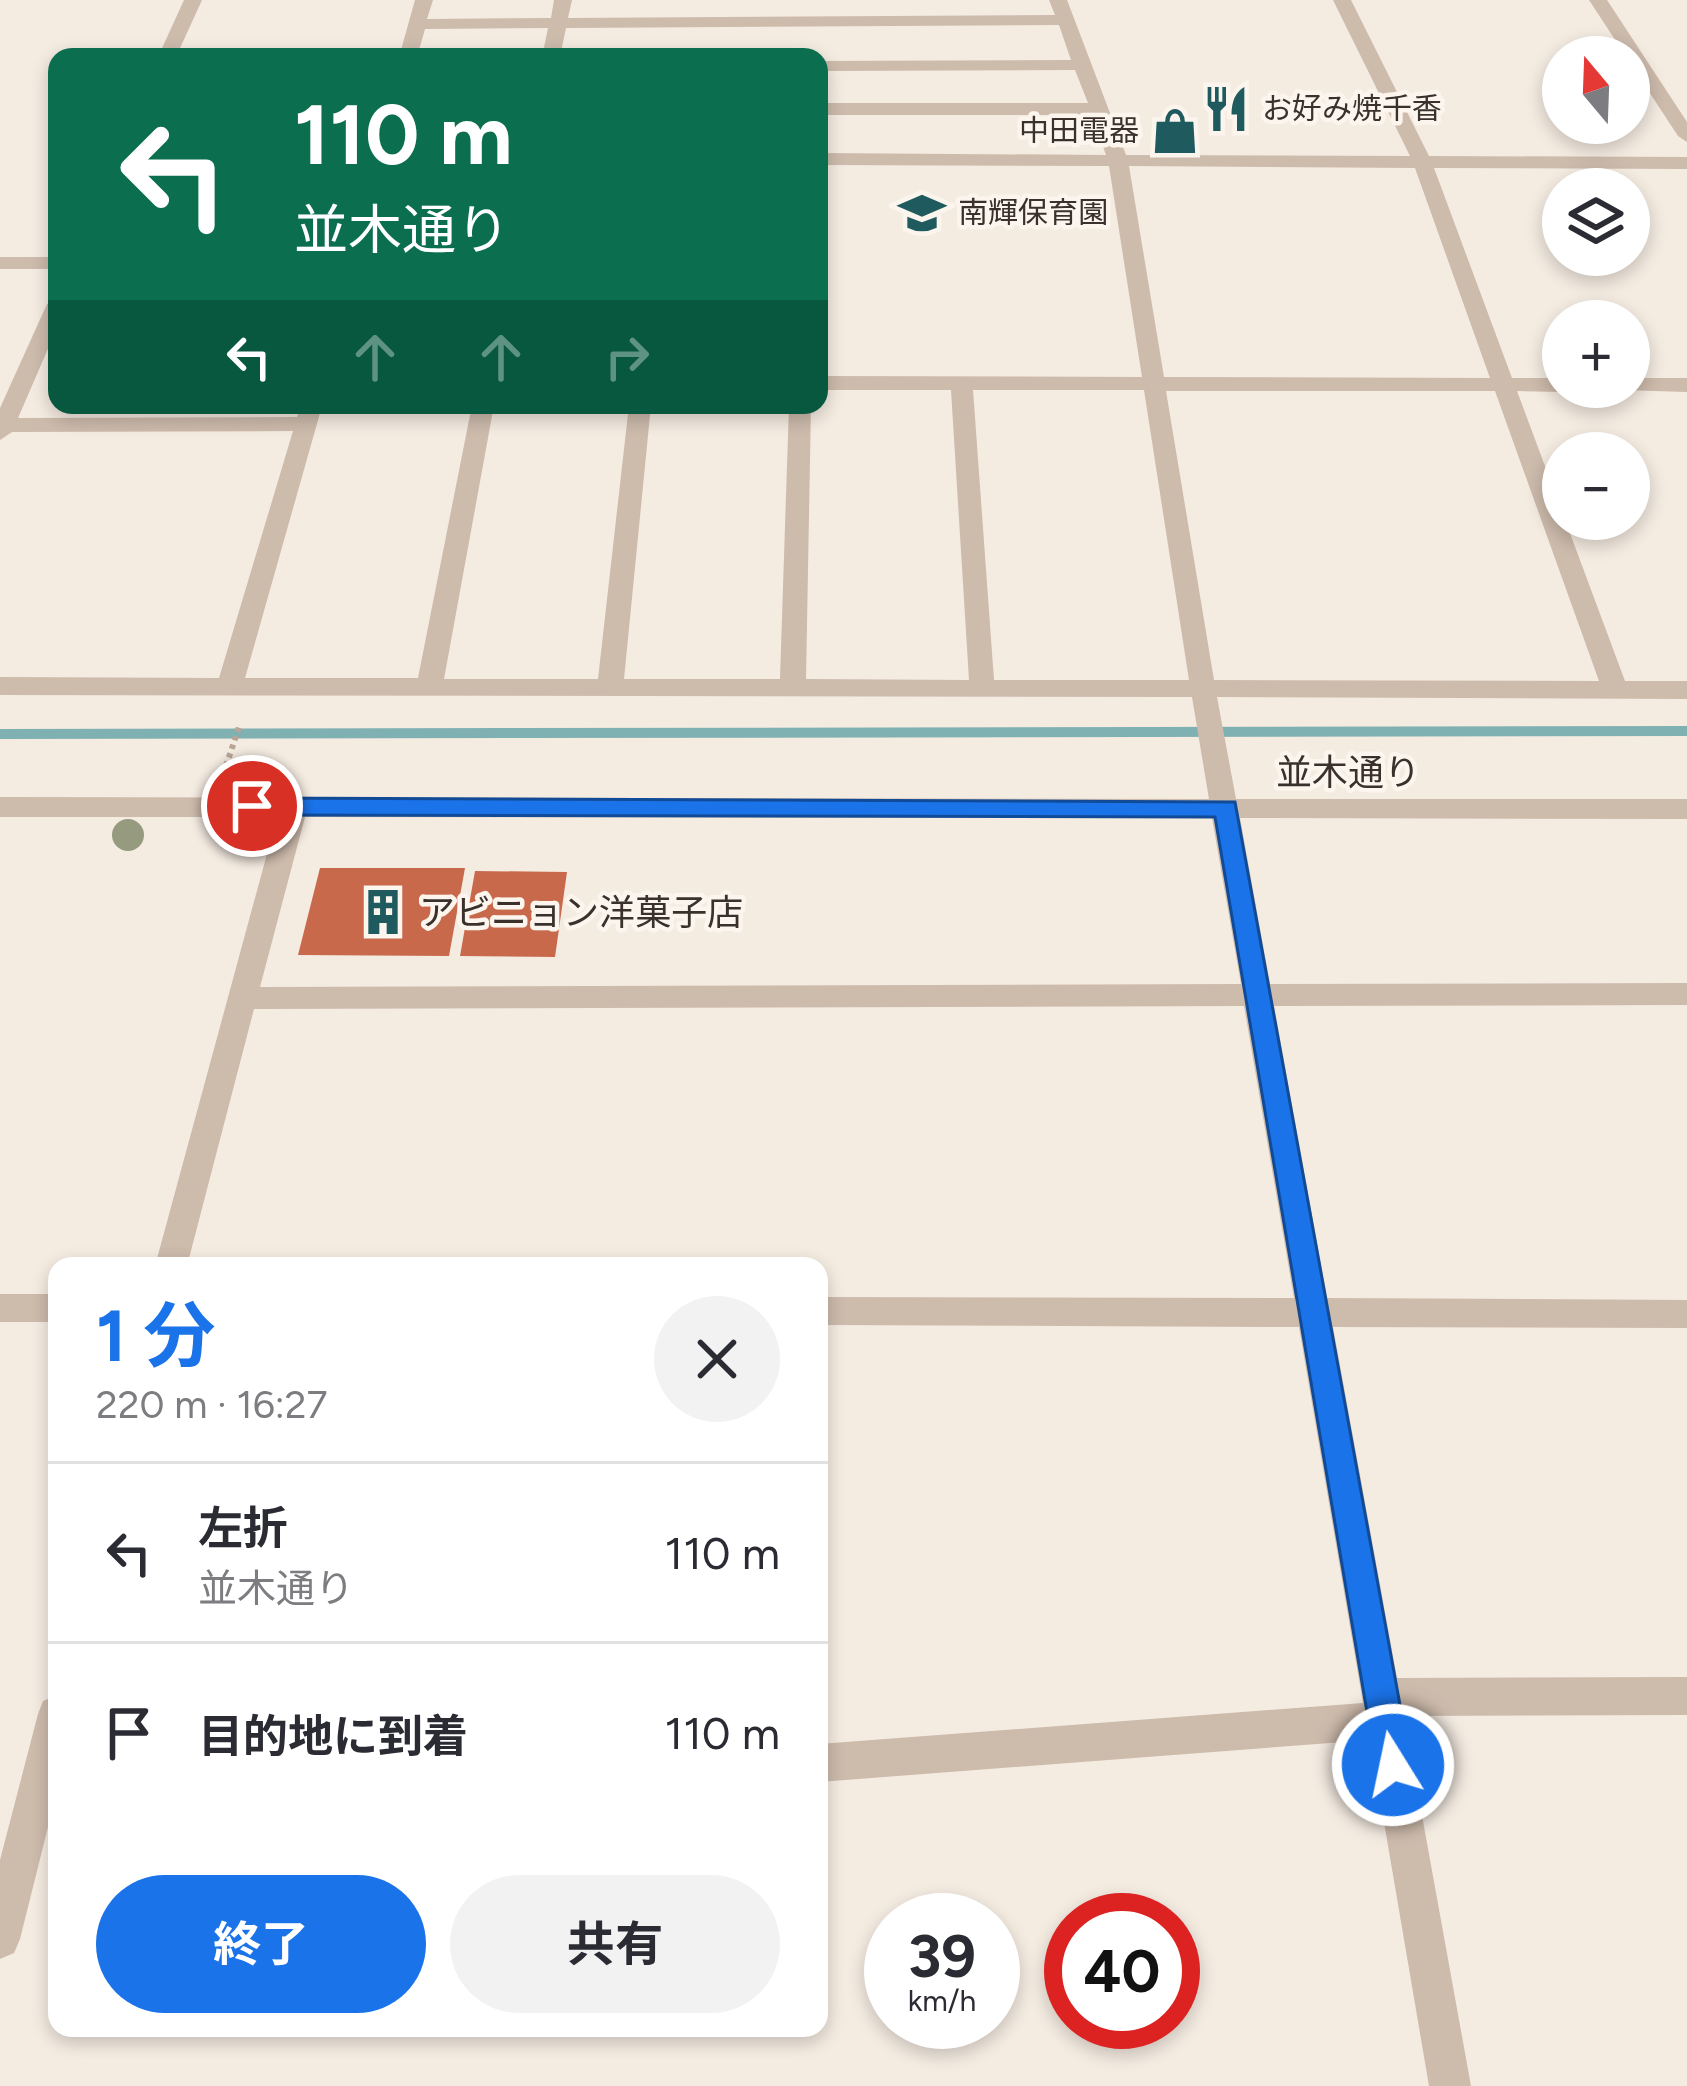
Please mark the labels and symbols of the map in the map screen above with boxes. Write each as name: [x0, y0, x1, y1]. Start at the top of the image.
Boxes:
north arrow: [1542, 36, 1650, 144]
restaurant icon: お好み焼千香: [1201, 84, 1251, 134]
place label: お好み焼千香: [1262, 90, 1442, 127]
shop icon: 中田電器: [1150, 106, 1200, 156]
place label: 中田電器: [1019, 112, 1139, 149]
school or university icon: 南輝保育園: [897, 188, 947, 238]
place label: 南輝保育園: [958, 194, 1108, 231]
street label: 並木通り: [1276, 751, 1420, 794]
pin: [201, 755, 303, 857]
building icon: アビニョン洋菓子店: [358, 887, 408, 937]
place label: アビニョン洋菓子店: [419, 891, 743, 934]
position arrow: [1330, 1702, 1456, 1828]
speed limit sign: 40: [1044, 1893, 1200, 2049]

